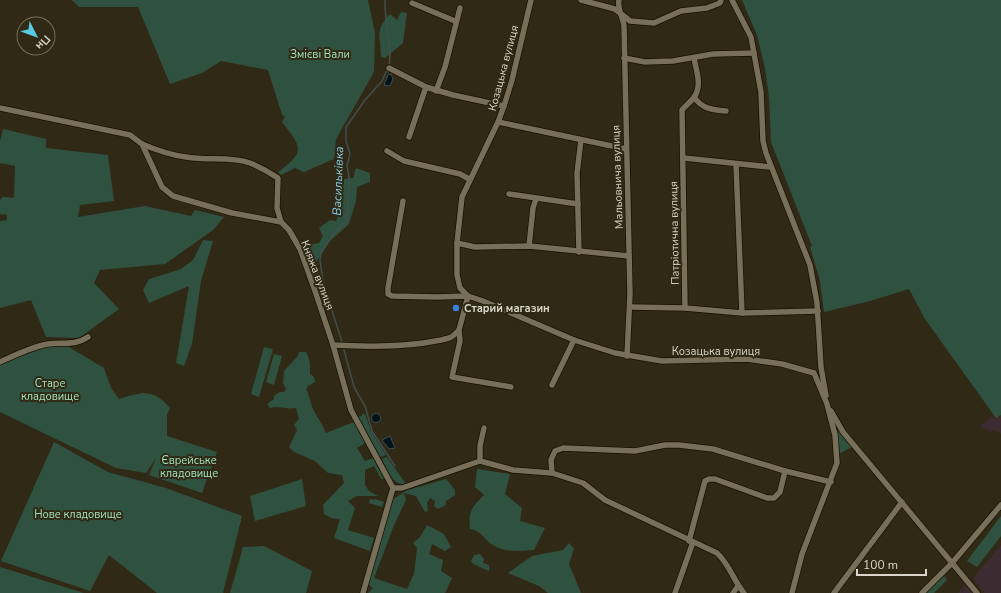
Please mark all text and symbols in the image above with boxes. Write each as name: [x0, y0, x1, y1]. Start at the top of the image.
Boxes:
north arrow: [16, 16, 56, 56]
street label: Козацька вулиця: [485, 23, 522, 113]
text: Пн: [32, 32, 54, 53]
park label: Змієві Вали: [290, 47, 350, 62]
street label: Мальовнича вулиця: [608, 125, 627, 229]
water label: Васильківка: [329, 146, 347, 216]
street label: Патріотична вулиця: [666, 181, 683, 285]
street label: Княжа вулиця: [297, 238, 338, 312]
place label: Старий магазин: [464, 301, 550, 316]
marker: Старий магазин: [451, 303, 461, 313]
street label: Козацька вулиця: [672, 344, 760, 359]
park label: Старе кладовище: [21, 376, 79, 404]
park label: Єврейське кладовище: [160, 453, 218, 481]
park label: Нове кладовище: [34, 507, 122, 522]
scale bar: [857, 551, 926, 577]
text: 100 m: [863, 557, 898, 573]

